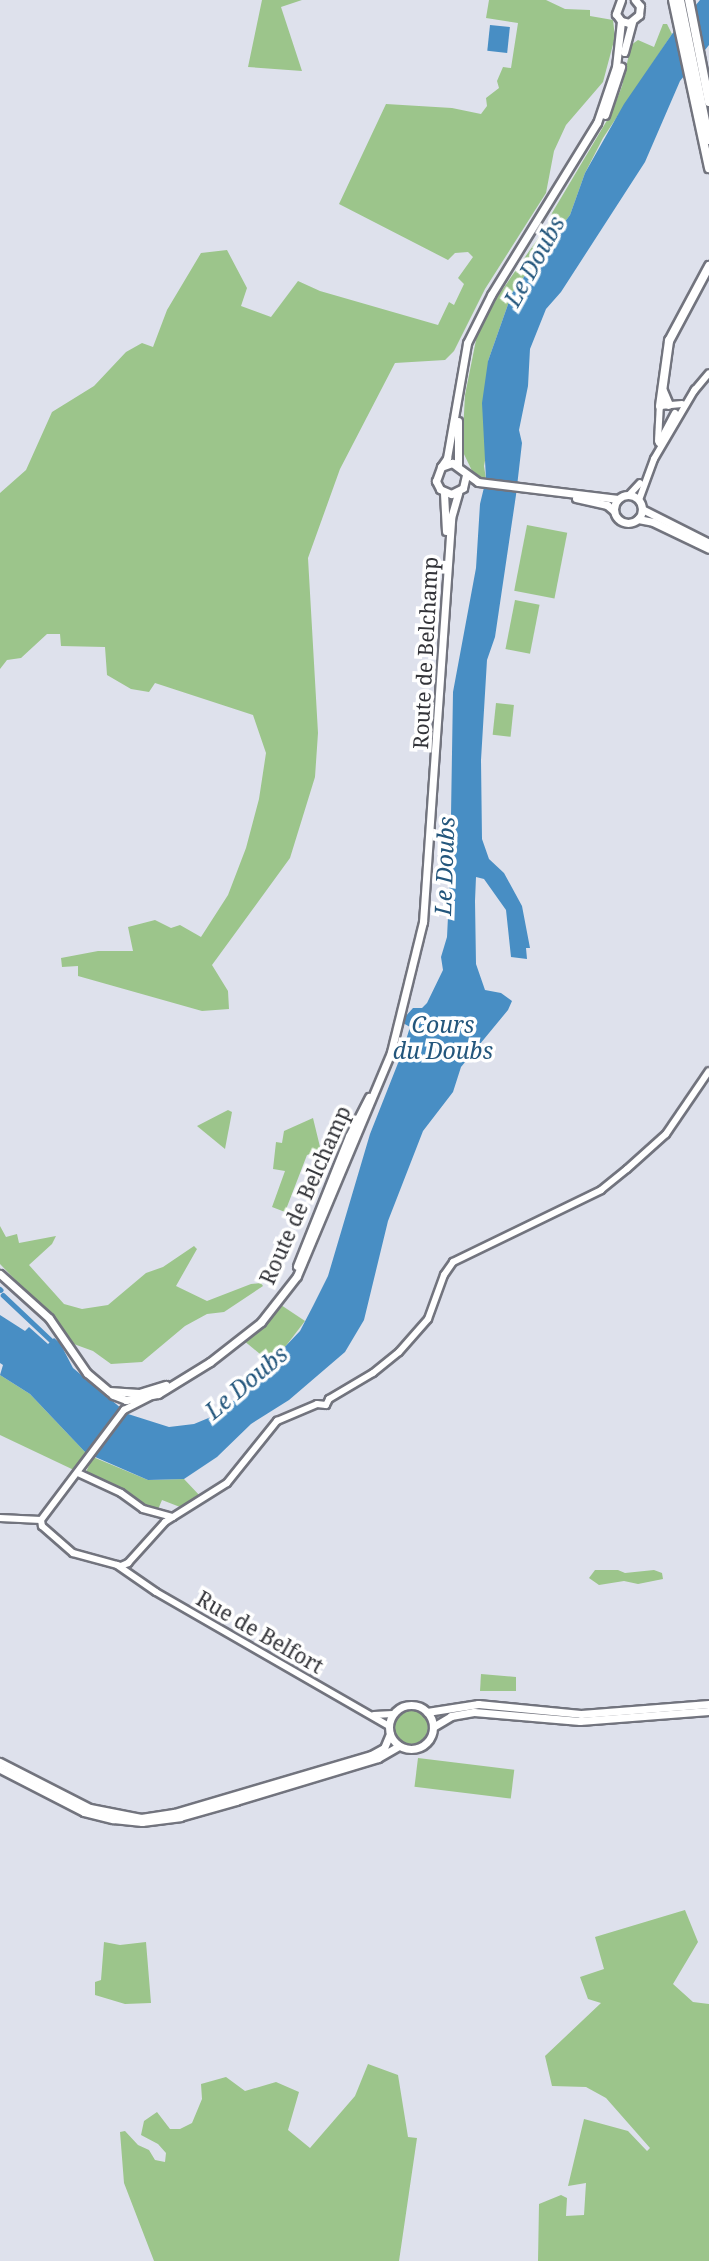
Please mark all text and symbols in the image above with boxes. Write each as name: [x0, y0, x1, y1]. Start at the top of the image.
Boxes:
water label: Le Doubs: [498, 211, 570, 311]
street label: Route de Belchamp: [407, 556, 443, 750]
water label: Le Doubs: [428, 816, 460, 916]
water label: Cours du Doubs: [393, 1010, 493, 1064]
street label: Route de Belchamp: [254, 1102, 356, 1288]
water label: Le Doubs: [199, 1340, 293, 1424]
street label: Rue de Belfort: [192, 1586, 328, 1678]

